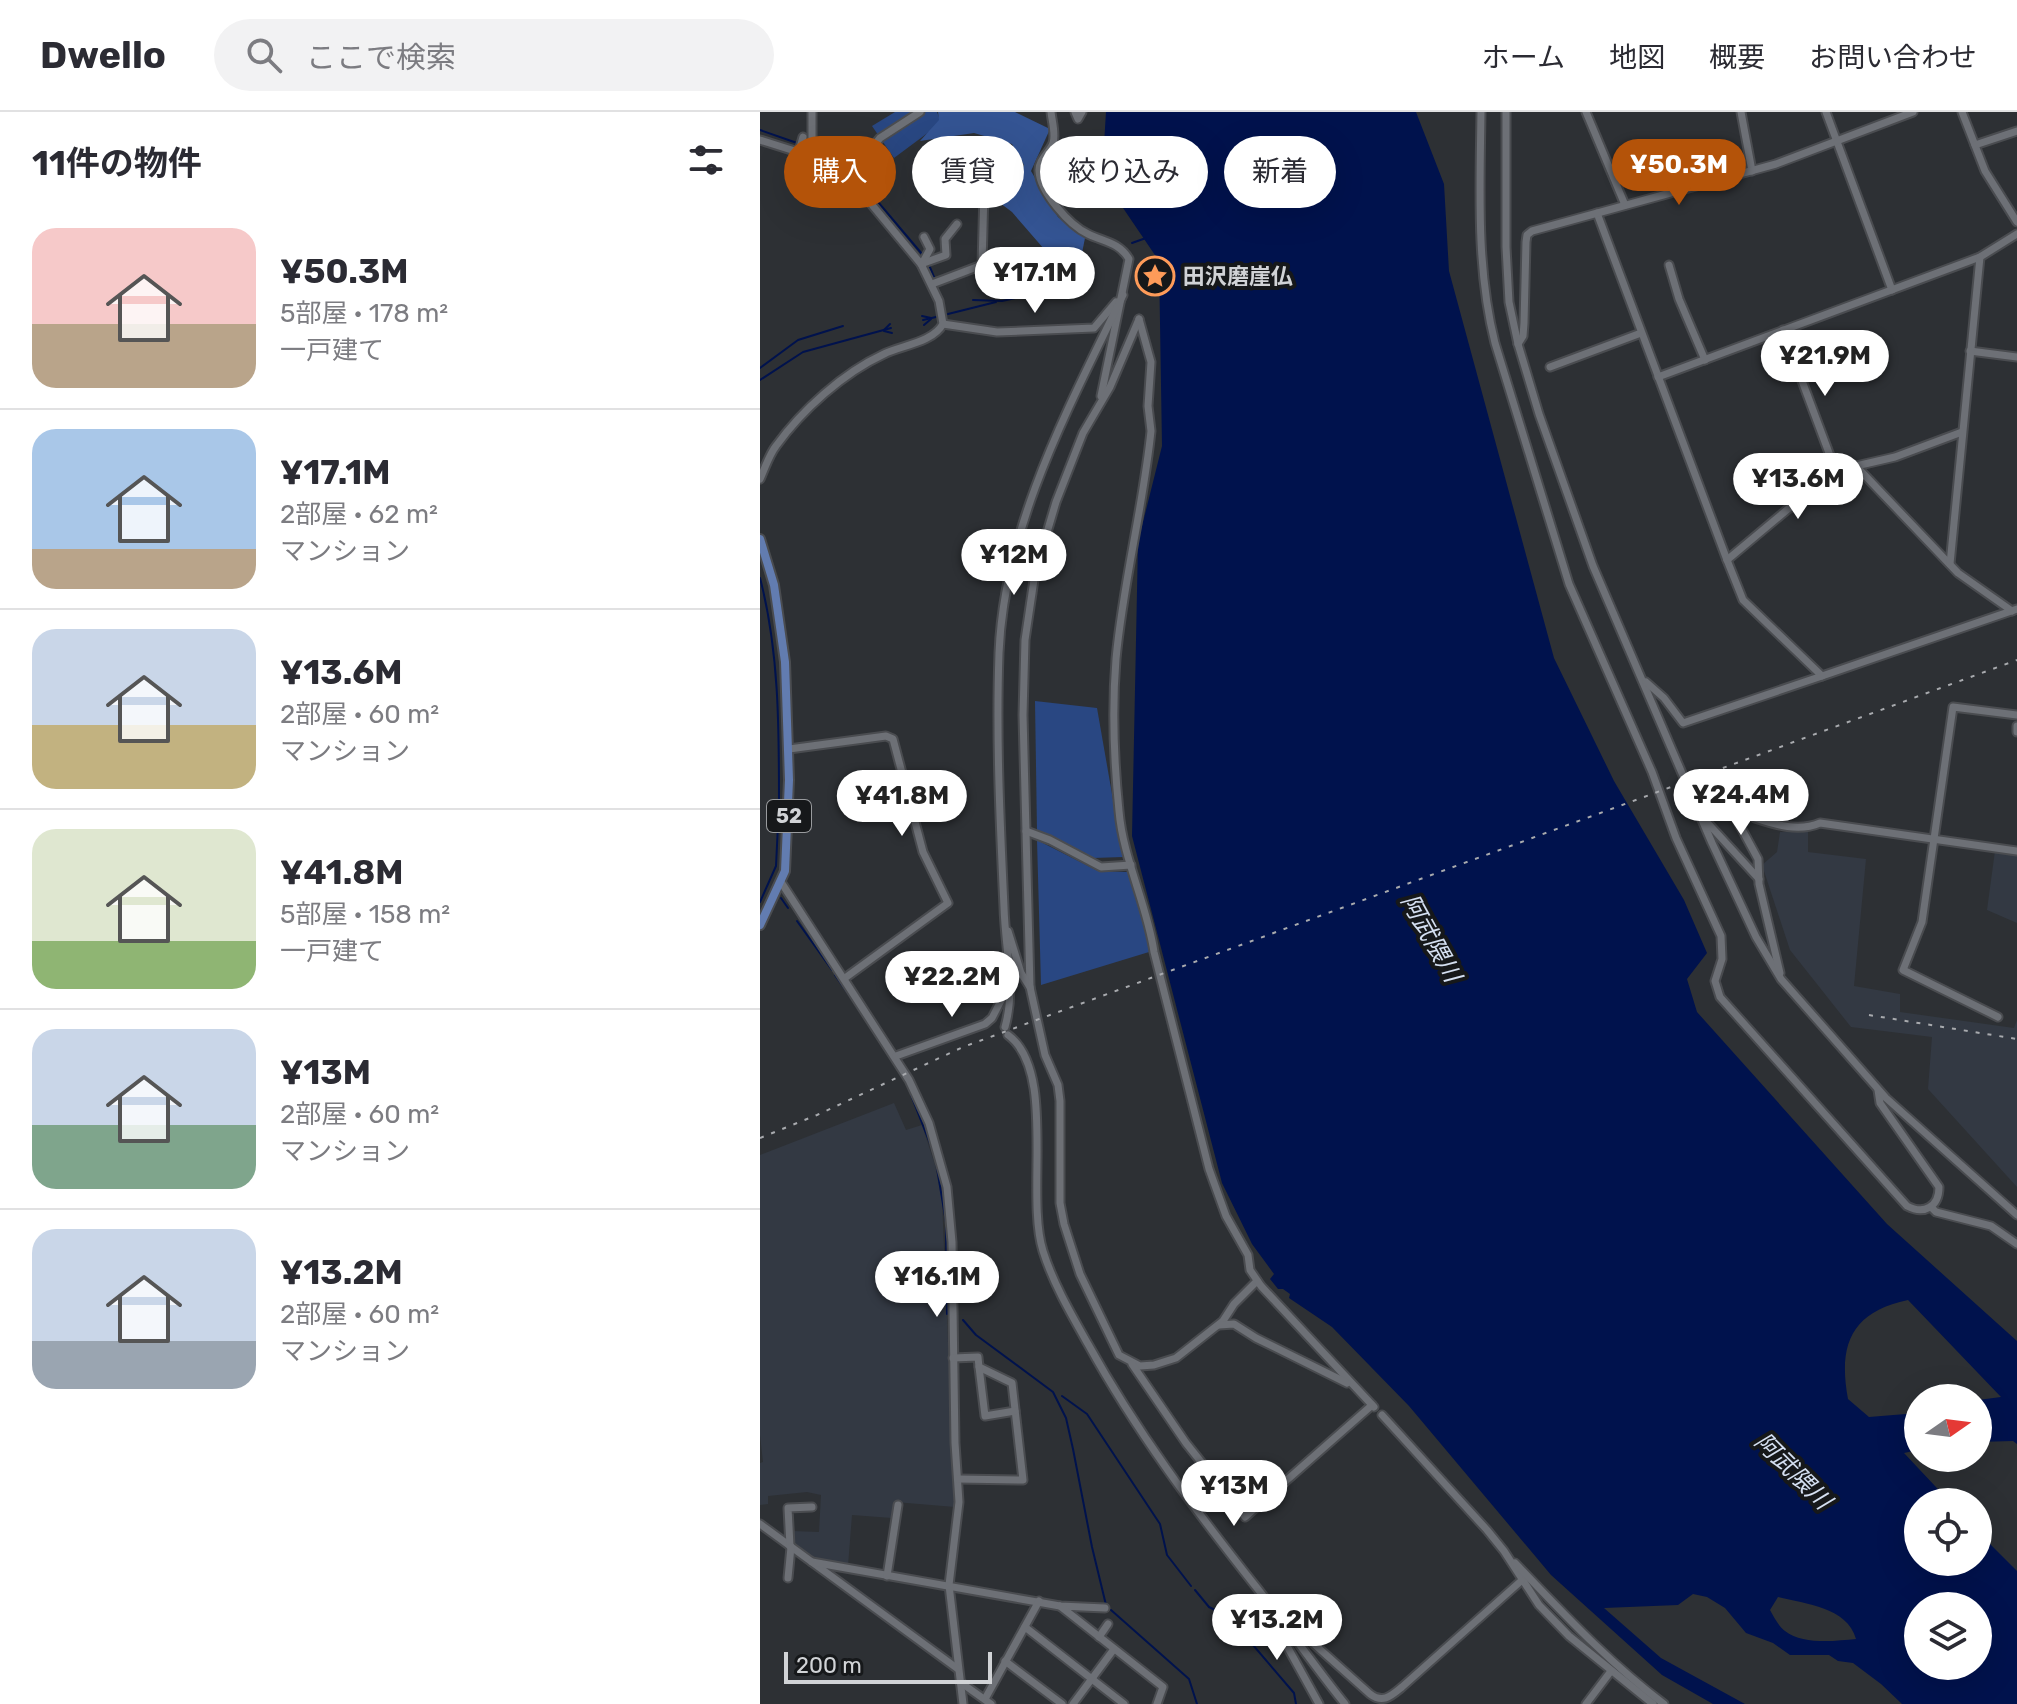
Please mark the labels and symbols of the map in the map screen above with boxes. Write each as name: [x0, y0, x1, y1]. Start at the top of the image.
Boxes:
pin: ¥50.3M: [1614, 139, 1744, 207]
pin: ¥17.1M: [970, 247, 1100, 315]
place icon: 田沢磨崖仏: [1134, 255, 1176, 297]
place label: 田沢磨崖仏: [1183, 263, 1293, 290]
pin: ¥21.9M: [1760, 330, 1890, 398]
pin: ¥13.6M: [1733, 453, 1863, 521]
pin: ¥12M: [967, 529, 1061, 597]
pin: ¥24.4M: [1676, 769, 1806, 837]
pin: ¥41.8M: [837, 770, 967, 838]
road number: 52: [767, 800, 811, 832]
water label: 阿武隈川: [1395, 889, 1468, 989]
pin: ¥22.2M: [887, 951, 1017, 1019]
pin: ¥16.1M: [872, 1251, 1002, 1319]
north arrow: [1904, 1384, 1992, 1472]
water label: 阿武隈川: [1749, 1427, 1839, 1517]
pin: ¥13M: [1187, 1460, 1281, 1528]
pin: ¥13.2M: [1212, 1594, 1342, 1662]
scale bar: [784, 1648, 992, 1684]

